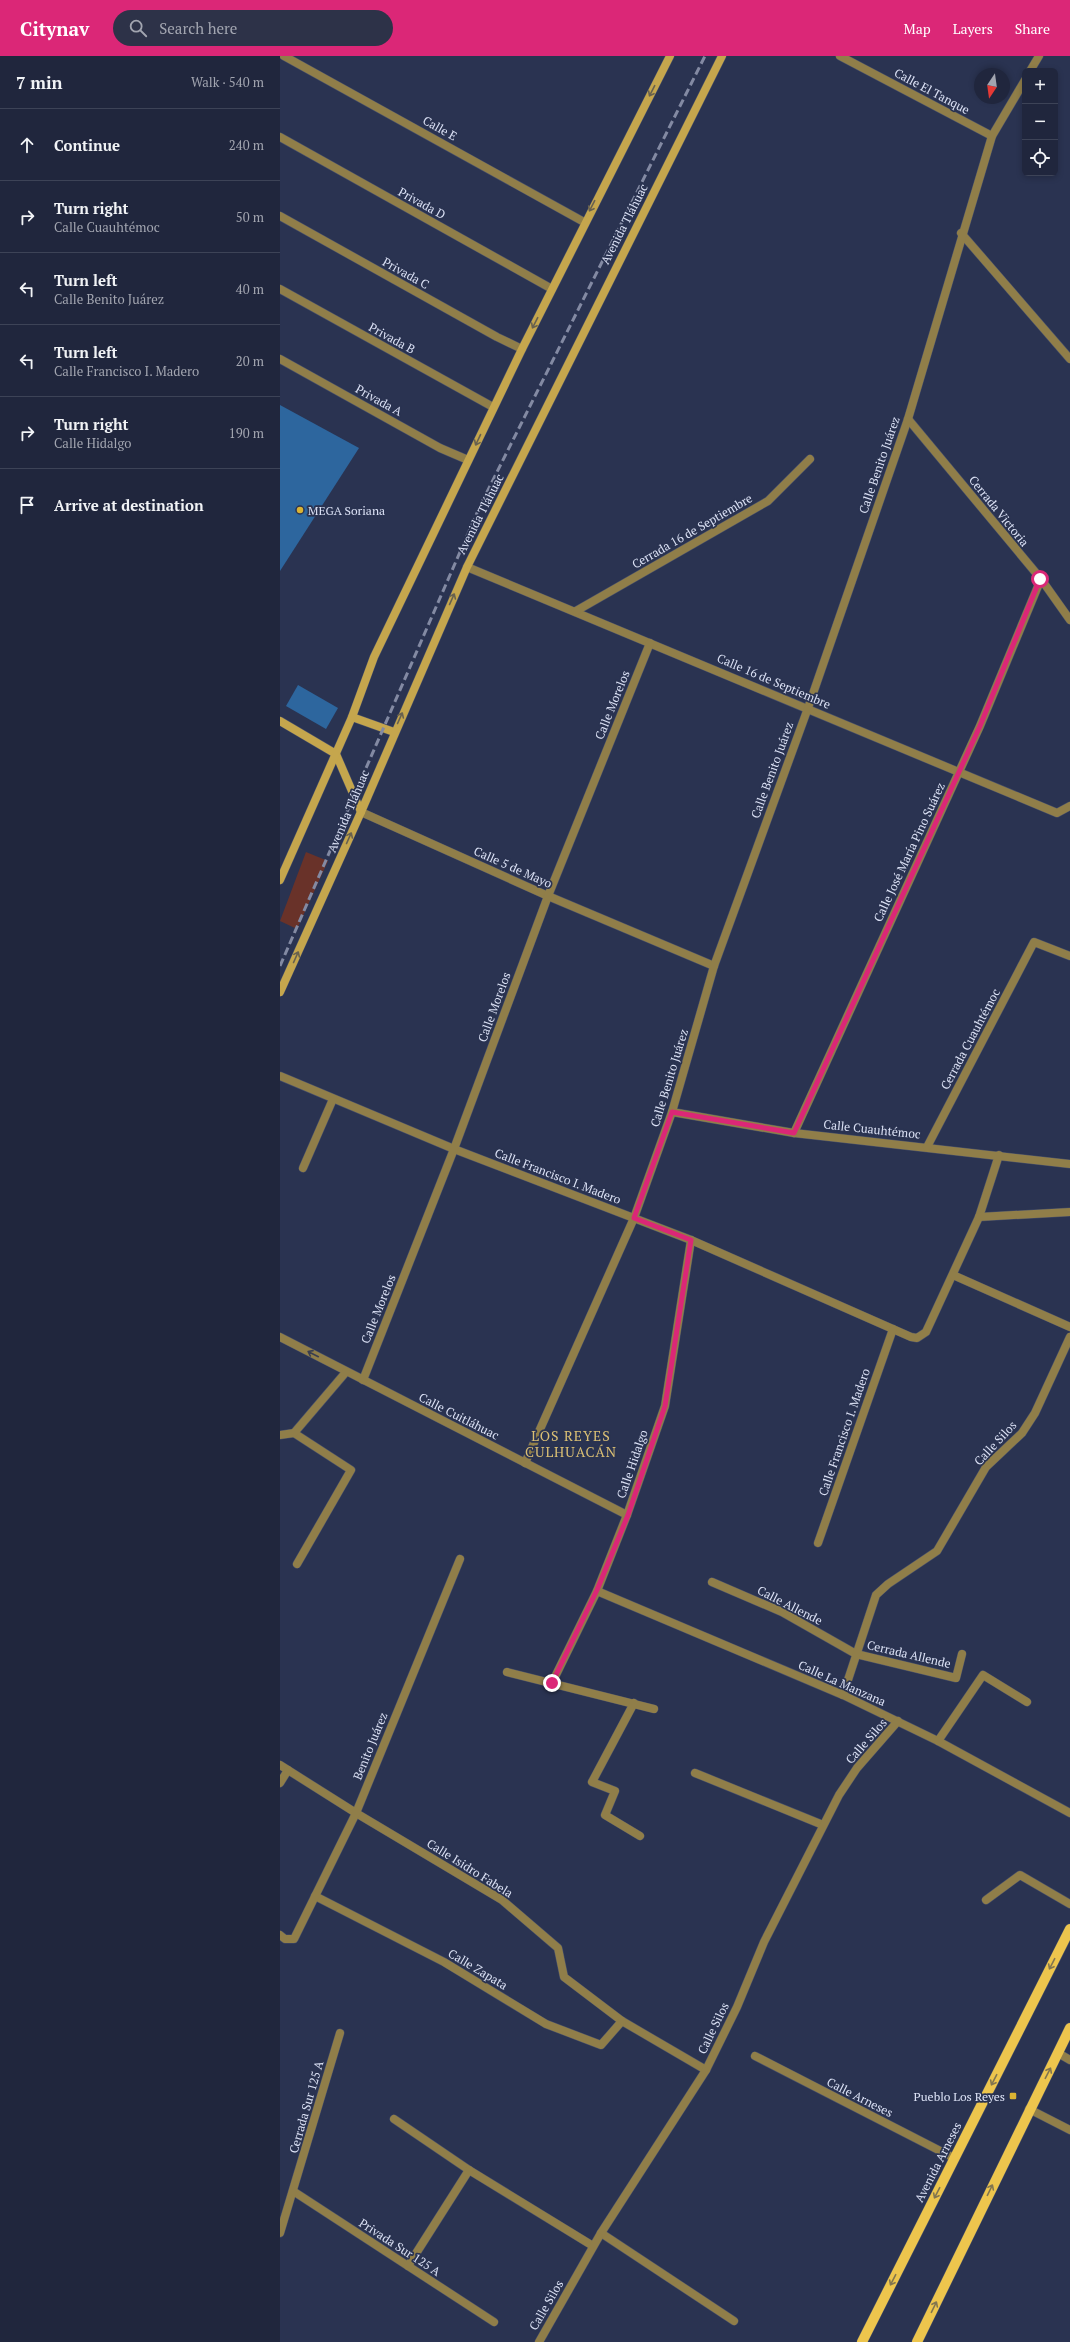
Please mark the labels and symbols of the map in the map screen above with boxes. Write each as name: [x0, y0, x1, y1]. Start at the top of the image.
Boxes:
street label: Calle El Tanque: [892, 65, 972, 117]
north arrow: [974, 68, 1010, 104]
one-way arrow: [648, 84, 655, 96]
street label: Calle E: [420, 112, 460, 144]
street label: Avenida Tláhuac: [597, 181, 651, 267]
street label: Privada D: [396, 184, 448, 222]
one-way arrow: [588, 200, 596, 212]
street label: Privada C: [380, 254, 432, 292]
one-way arrow: [531, 316, 538, 328]
street label: Privada B: [366, 319, 418, 357]
street label: Privada A: [353, 381, 406, 419]
street label: Calle Benito Juárez: [855, 414, 903, 515]
one-way arrow: [474, 433, 481, 445]
street label: Avenida Tláhuac: [453, 471, 507, 557]
street label: Cerrada Victoria: [966, 473, 1032, 549]
street label: Cerrada 16 de Septiembre: [629, 490, 755, 572]
place label: MEGA Soriana: [308, 503, 385, 518]
marker: MEGA Soriana: [295, 505, 305, 515]
route start: [1031, 570, 1049, 588]
one-way arrow: [449, 594, 457, 606]
street label: Calle 16 de Septiembre: [715, 650, 833, 712]
street label: Calle Morelos: [591, 668, 633, 742]
one-way arrow: [397, 713, 404, 725]
street label: Calle Benito Juárez: [748, 720, 796, 820]
street label: Avenida Tláhuac: [324, 767, 372, 855]
street label: Calle José María Pino Suárez: [870, 780, 948, 924]
one-way arrow: [346, 833, 353, 845]
street label: Calle 5 de Mayo: [472, 843, 555, 891]
one-way arrow: [293, 951, 300, 963]
street label: Calle Morelos: [474, 970, 514, 1044]
street label: Cerrada Cuauhtémoc: [937, 986, 1003, 1092]
street label: Calle Benito Juárez: [647, 1027, 691, 1129]
street label: Calle Cuauhtémoc: [823, 1116, 922, 1142]
street label: Calle Francisco I. Madero: [493, 1145, 624, 1207]
street label: Calle Morelos: [357, 1272, 399, 1346]
one-way arrow: [307, 1350, 319, 1358]
street label: Calle Francisco I. Madero: [815, 1366, 873, 1498]
street label: Calle Cuitláhuac: [416, 1389, 502, 1443]
street label: Calle Silos: [971, 1418, 1019, 1468]
district label: LOS REYES CULHUACÁN: [525, 1426, 617, 1461]
street label: Calle Hidalgo: [613, 1427, 651, 1500]
street label: Calle Allende: [755, 1582, 825, 1628]
street label: Cerrada Allende: [866, 1637, 952, 1671]
street label: Calle La Manzana: [796, 1657, 888, 1709]
route end: [543, 1674, 561, 1692]
street label: Benito Juárez: [350, 1710, 390, 1782]
street label: Calle Silos: [842, 1715, 890, 1767]
street label: Calle Isidro Fabela: [424, 1835, 516, 1901]
street label: Calle Zapata: [446, 1945, 510, 1993]
one-way arrow: [1048, 1957, 1055, 1969]
street label: Calle Silos: [694, 2000, 732, 2056]
street label: Cerrada Sur 125 A: [286, 2058, 327, 2155]
one-way arrow: [1044, 2067, 1052, 2079]
one-way arrow: [990, 2073, 997, 2085]
street label: Calle Arneses: [824, 2074, 896, 2120]
place label: Pueblo Los Reyes: [914, 2089, 1005, 2104]
marker: Pueblo Los Reyes: [1008, 2091, 1018, 2101]
street label: Avenida Arneses: [911, 2119, 965, 2205]
one-way arrow: [987, 2184, 994, 2196]
one-way arrow: [933, 2187, 940, 2199]
street label: Privada Sur 125 A: [356, 2215, 444, 2279]
one-way arrow: [889, 2274, 896, 2286]
street label: Calle Silos: [526, 2277, 566, 2333]
one-way arrow: [931, 2301, 938, 2313]

